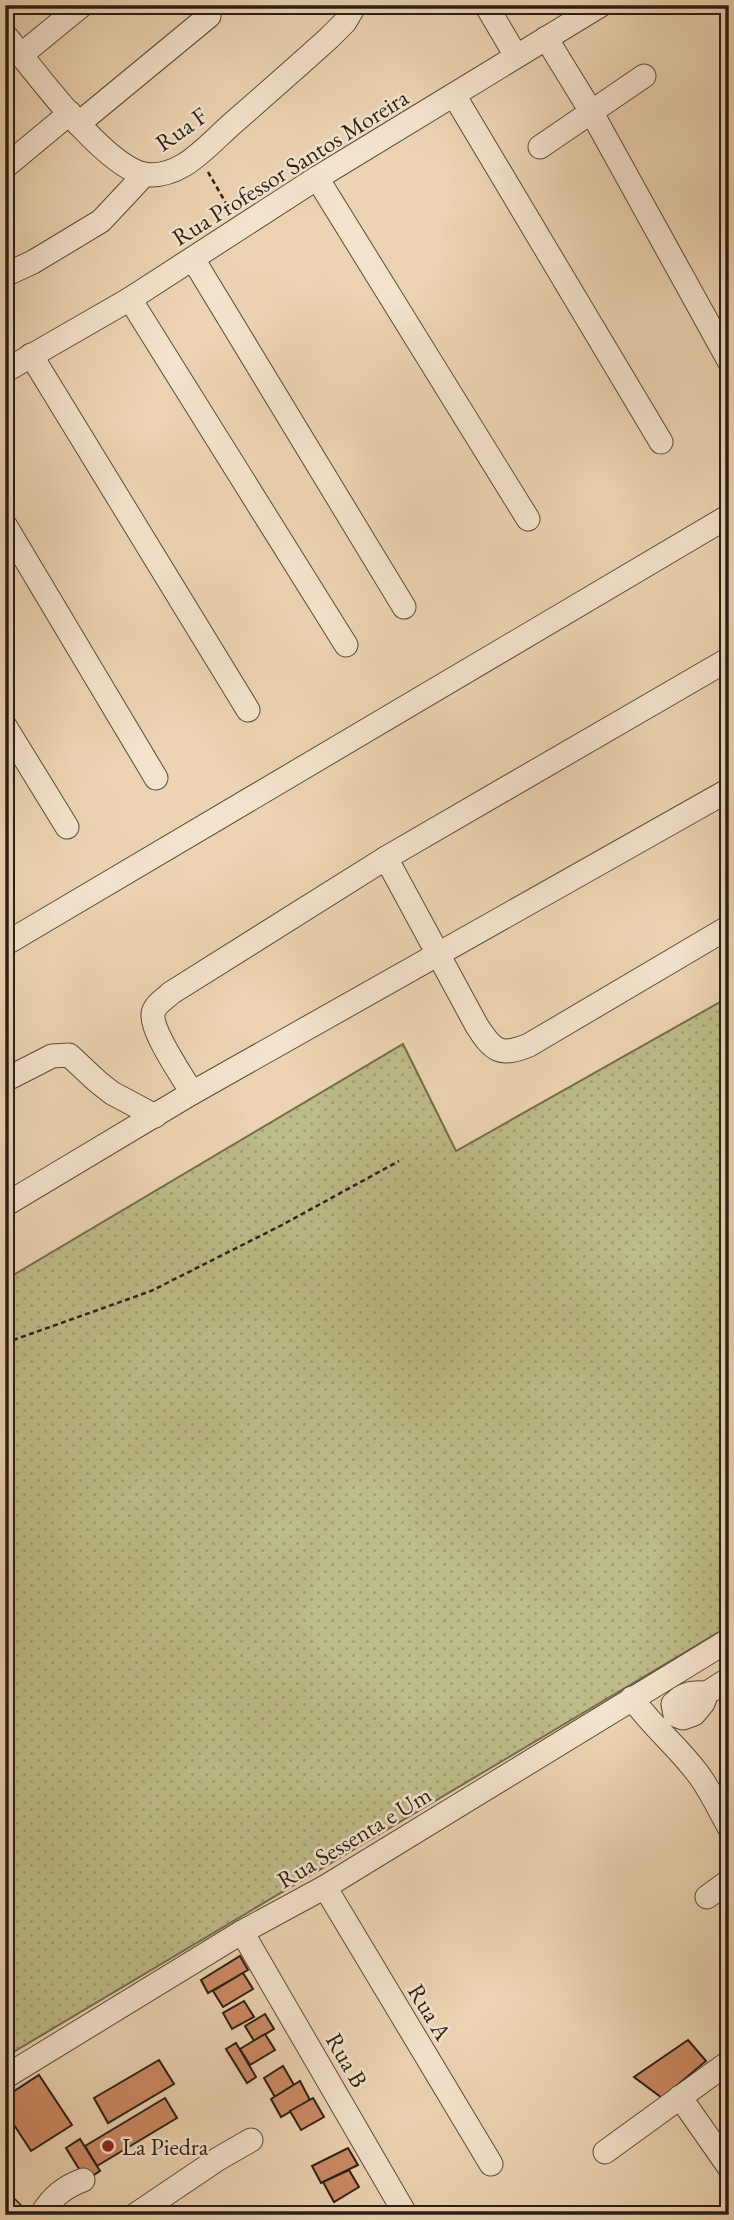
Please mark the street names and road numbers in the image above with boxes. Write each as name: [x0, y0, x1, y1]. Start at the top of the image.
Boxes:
street label: Rua Professor Santos Moreira: [166, 81, 414, 253]
street label: Rua F: [149, 100, 213, 158]
street label: Rua Sessenta e Um: [271, 1779, 437, 1895]
street label: Rua A: [401, 1978, 459, 2046]
street label: Rua B: [319, 2027, 375, 2093]

